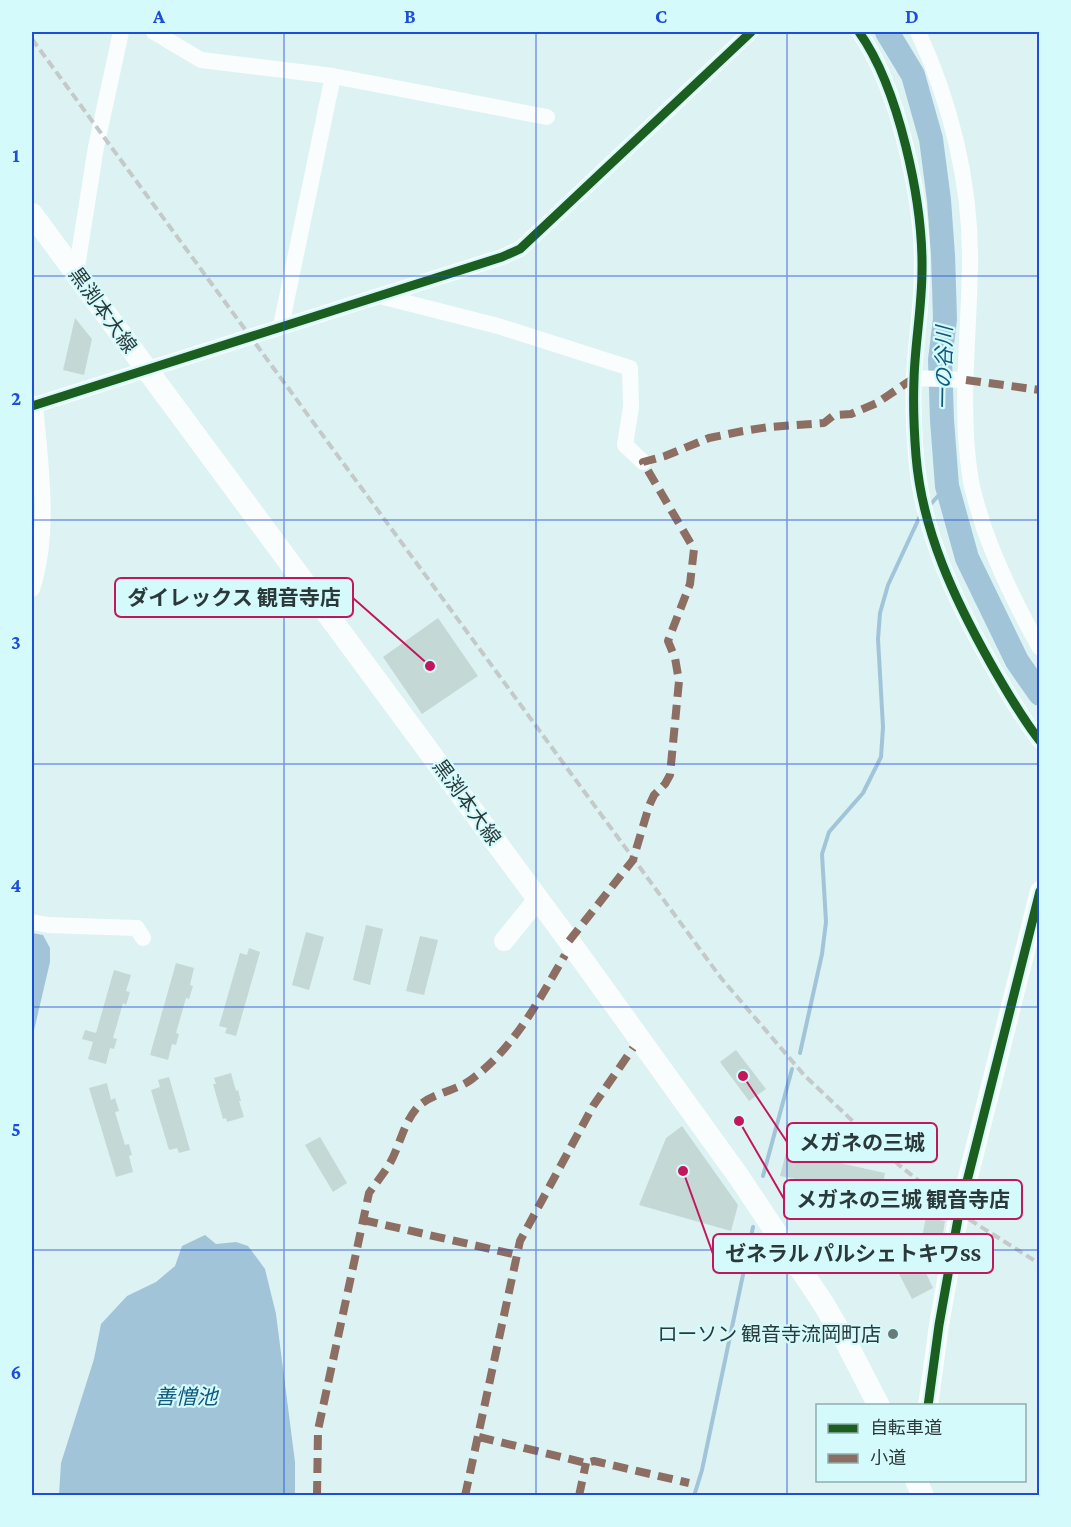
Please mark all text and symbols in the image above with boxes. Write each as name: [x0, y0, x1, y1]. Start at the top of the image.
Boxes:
text: A: [152, 5, 166, 27]
text: B: [404, 5, 416, 27]
text: C: [655, 5, 667, 27]
text: D: [905, 5, 919, 27]
text: 1: [12, 144, 20, 166]
street label: 黒渕本大線: [65, 263, 141, 357]
water label: 一の谷川: [931, 324, 957, 410]
text: 2: [11, 387, 21, 409]
callout: ダイレックス 観音寺店: [115, 578, 353, 617]
text: ダイレックス 観音寺店: [127, 586, 341, 610]
text: 3: [11, 631, 21, 653]
street label: 黒渕本大線: [429, 755, 505, 849]
text: 4: [11, 874, 22, 896]
text: 5: [11, 1118, 21, 1140]
callout: メガネの三城: [787, 1123, 937, 1162]
text: メガネの三城: [799, 1131, 925, 1155]
callout: メガネの三城 観音寺店: [784, 1180, 1022, 1219]
text: メガネの三城 観音寺店: [796, 1188, 1010, 1212]
callout: ゼネラル パルシェトキワSS: [713, 1234, 993, 1273]
text: ゼネラル パルシェトキワSS: [725, 1242, 981, 1266]
place label: ローソン 観音寺流岡町店: [657, 1323, 881, 1345]
marker: ローソン 観音寺流岡町店: [886, 1327, 900, 1341]
text: 6: [11, 1361, 21, 1383]
water label: 善憎池: [155, 1385, 219, 1409]
legend: [816, 1404, 1026, 1482]
text: 自転車道: [870, 1418, 942, 1438]
text: 小道: [870, 1448, 906, 1468]

